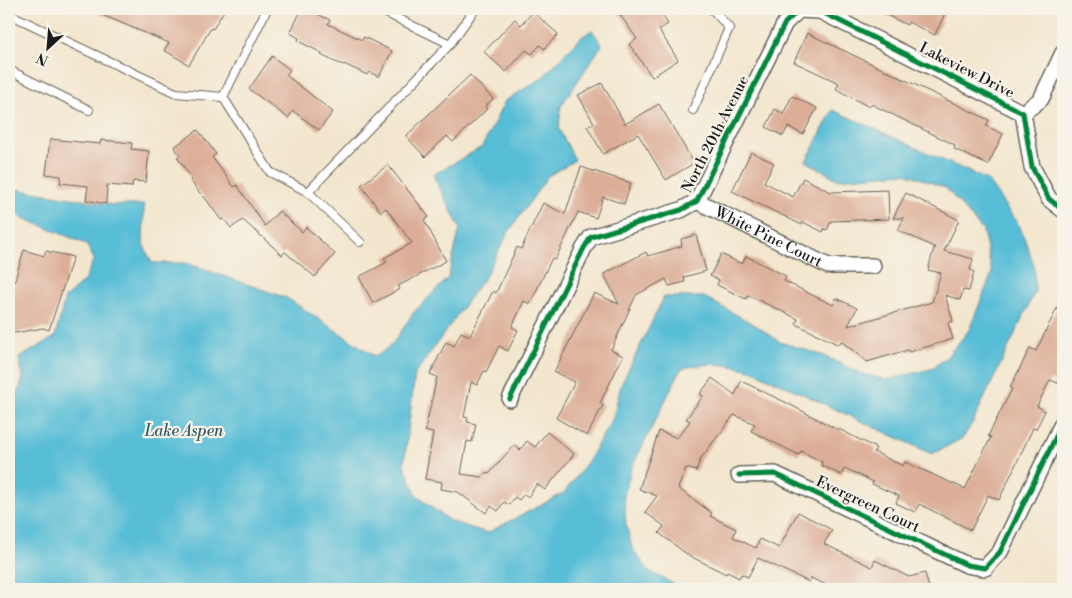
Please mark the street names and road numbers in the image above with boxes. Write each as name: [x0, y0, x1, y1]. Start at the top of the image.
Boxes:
street label: Lakeview Drive: [916, 38, 1018, 103]
street label: North 20th Avenue: [678, 72, 753, 196]
street label: White Pine Court: [711, 202, 826, 272]
street label: Evergreen Court: [813, 472, 923, 537]

